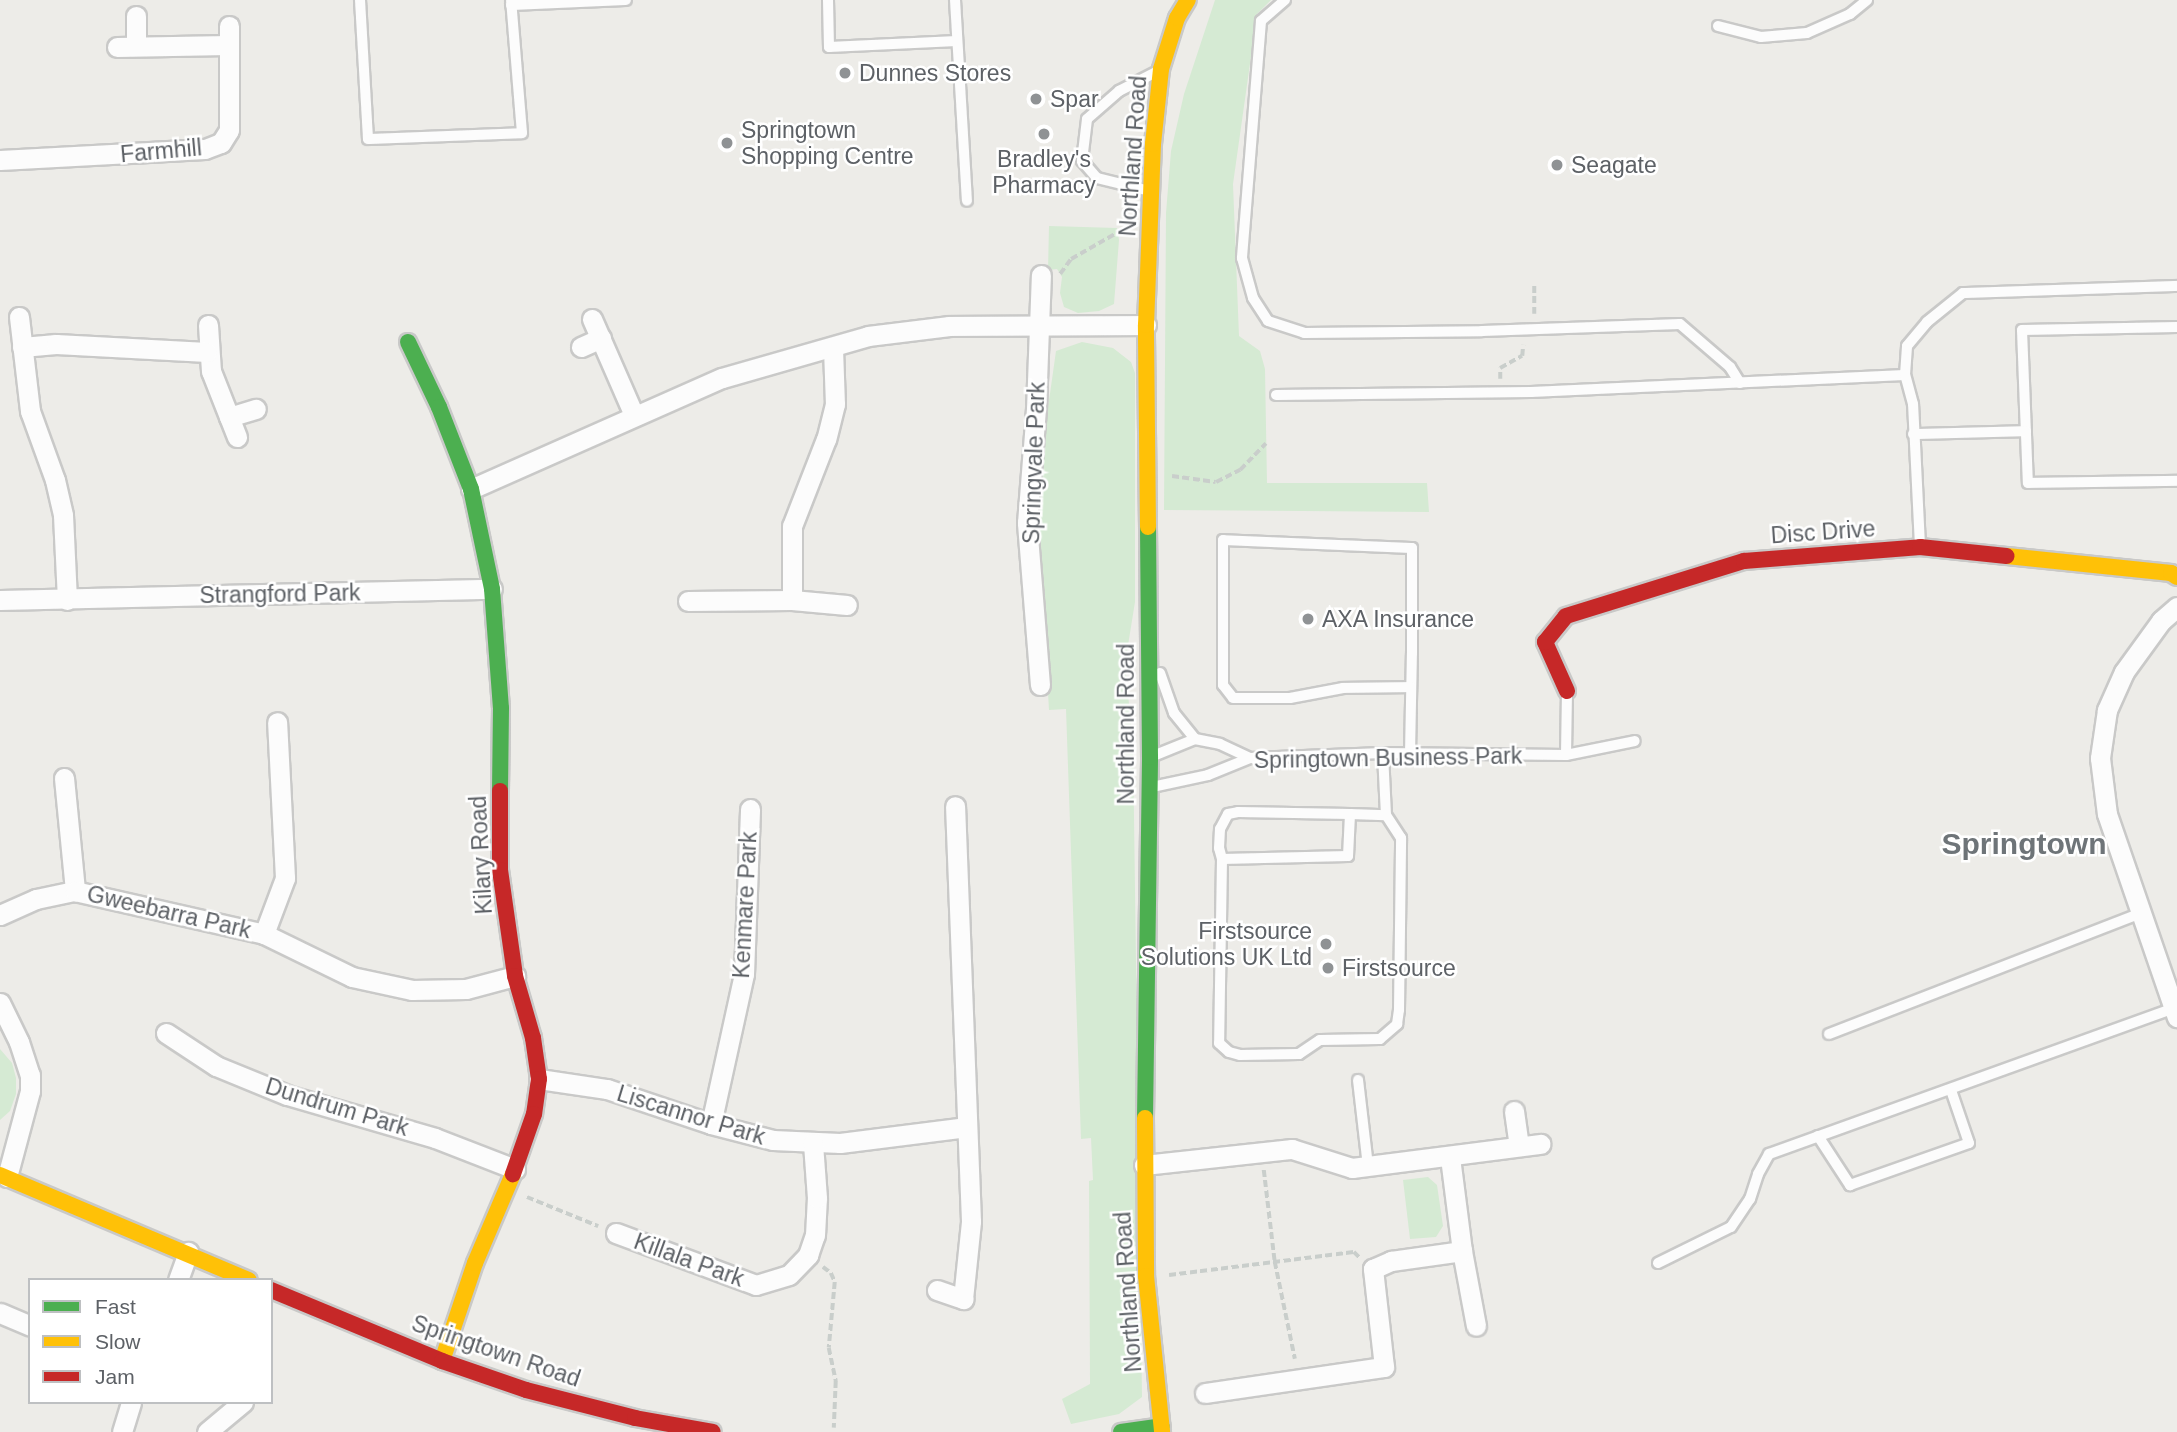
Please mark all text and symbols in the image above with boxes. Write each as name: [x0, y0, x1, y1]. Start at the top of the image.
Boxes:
place label: Dunnes Stores: [859, 59, 1011, 87]
marker: Dunnes Stores: [837, 65, 853, 81]
street label: Northland Road: [1114, 75, 1152, 237]
place label: Spar: [1050, 85, 1099, 113]
marker: Spar: [1028, 91, 1044, 107]
place label: Springtown Shopping Centre: [741, 116, 914, 170]
marker: Bradley's Pharmacy: [1036, 126, 1052, 142]
street label: Farmhill: [119, 134, 203, 168]
marker: Springtown Shopping Centre: [719, 135, 735, 151]
place label: Bradley's Pharmacy: [992, 145, 1096, 199]
place label: Seagate: [1571, 151, 1657, 179]
marker: Seagate: [1549, 157, 1565, 173]
street label: Springvale Park: [1017, 381, 1051, 545]
street label: Disc Drive: [1770, 515, 1876, 549]
street label: Strangford Park: [199, 579, 361, 609]
place label: AXA Insurance: [1322, 605, 1475, 633]
marker: AXA Insurance: [1300, 611, 1316, 627]
street label: Northland Road: [1112, 643, 1140, 805]
street label: Springtown Business Park: [1254, 742, 1522, 774]
street label: Kilary Road: [464, 795, 498, 915]
district label: Springtown: [1942, 826, 2106, 862]
street label: Kenmare Park: [727, 831, 763, 979]
street label: Gweebarra Park: [84, 880, 254, 944]
place label: Firstsource Solutions UK Ltd: [1141, 917, 1312, 971]
marker: Firstsource Solutions UK Ltd: [1318, 936, 1334, 952]
place label: Firstsource: [1342, 954, 1456, 982]
marker: Firstsource: [1320, 960, 1336, 976]
street label: Dundrum Park: [262, 1072, 412, 1142]
street label: Liscannor Park: [614, 1079, 768, 1151]
street label: Northland Road: [1109, 1211, 1147, 1373]
street label: Killala Park: [630, 1227, 748, 1293]
legend: [28, 1278, 273, 1404]
text: Fast: [95, 1295, 136, 1318]
street label: Springtown Road: [408, 1309, 584, 1393]
text: Slow: [95, 1330, 141, 1353]
text: Jam: [95, 1365, 135, 1388]

